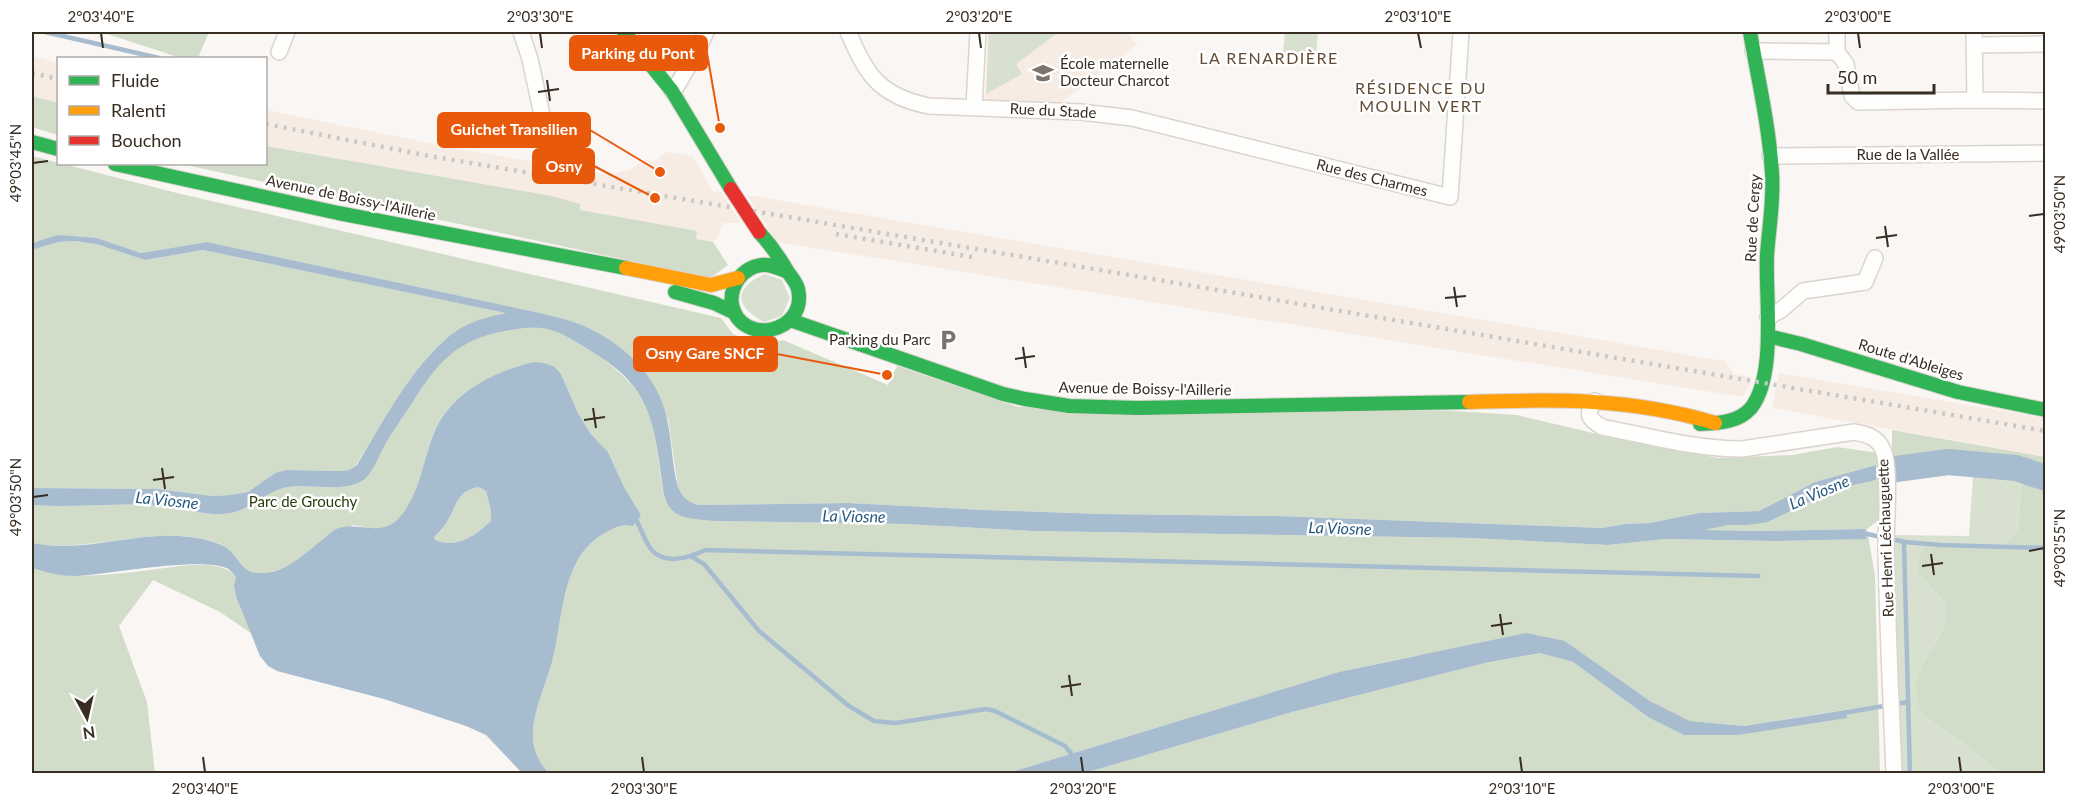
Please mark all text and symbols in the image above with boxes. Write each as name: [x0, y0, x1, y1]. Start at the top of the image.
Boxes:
text: 2°03'40"E: [68, 7, 135, 25]
text: 2°03'30"E: [507, 7, 574, 25]
text: 2°03'20"E: [946, 7, 1013, 25]
text: 2°03'10"E: [1385, 7, 1452, 25]
text: 2°03'00"E: [1825, 7, 1892, 25]
callout: Parking du Pont: [570, 36, 707, 70]
text: Parking du Pont: [581, 43, 695, 62]
district label: LA RENARDIÈRE: [1199, 48, 1339, 67]
place label: École maternelle Docteur Charcot: [1060, 54, 1170, 89]
legend: [57, 57, 267, 165]
scale bar: [1828, 57, 1934, 95]
school or university icon: École maternelle Docteur Charcot: [1031, 61, 1055, 85]
text: 50 m: [1837, 66, 1877, 88]
text: Fluide: [111, 69, 159, 91]
district label: RÉSIDENCE DU MOULIN VERT: [1355, 78, 1487, 115]
text: Ralenti: [111, 99, 166, 121]
street label: Rue du Stade: [1009, 99, 1097, 121]
callout: Guichet Transilien: [438, 113, 590, 147]
text: Guichet Transilien: [451, 119, 577, 138]
text: 49°03'45"N: [6, 124, 24, 202]
text: Bouchon: [111, 129, 182, 151]
street label: Rue de la Vallée: [1856, 145, 1960, 163]
callout: Osny: [533, 149, 594, 183]
street label: Rue des Charmes: [1315, 155, 1430, 200]
text: Osny: [545, 156, 583, 175]
street label: Avenue de Boissy-l'Aillerie: [265, 170, 438, 224]
street label: Rue de Cergy: [1741, 173, 1763, 262]
text: 49°03'50"N: [2050, 175, 2068, 253]
parking icon: Parking du Parc: [936, 328, 960, 352]
place label: Parking du Parc: [829, 330, 931, 348]
street label: Route d'Ableiges: [1856, 334, 1966, 384]
callout: Osny Gare SNCF: [634, 337, 777, 371]
text: Osny Gare SNCF: [645, 343, 765, 362]
street label: Avenue de Boissy-l'Aillerie: [1058, 377, 1232, 399]
text: 49°03'50"N: [6, 458, 24, 536]
street label: Rue Henri Léchauguette: [1873, 459, 1897, 617]
water label: La Viosne: [1786, 470, 1852, 513]
water label: La Viosne: [135, 487, 200, 512]
park label: Parc de Grouchy: [249, 492, 357, 510]
water label: La Viosne: [822, 505, 886, 526]
text: 49°03'55"N: [2050, 509, 2068, 587]
water label: La Viosne: [1308, 517, 1372, 538]
north arrow: [57, 688, 117, 748]
text: N: [82, 723, 97, 744]
text: 2°03'40"E: [172, 779, 239, 797]
text: 2°03'30"E: [611, 779, 678, 797]
text: 2°03'20"E: [1050, 779, 1117, 797]
text: 2°03'10"E: [1489, 779, 1556, 797]
text: 2°03'00"E: [1928, 779, 1995, 797]

